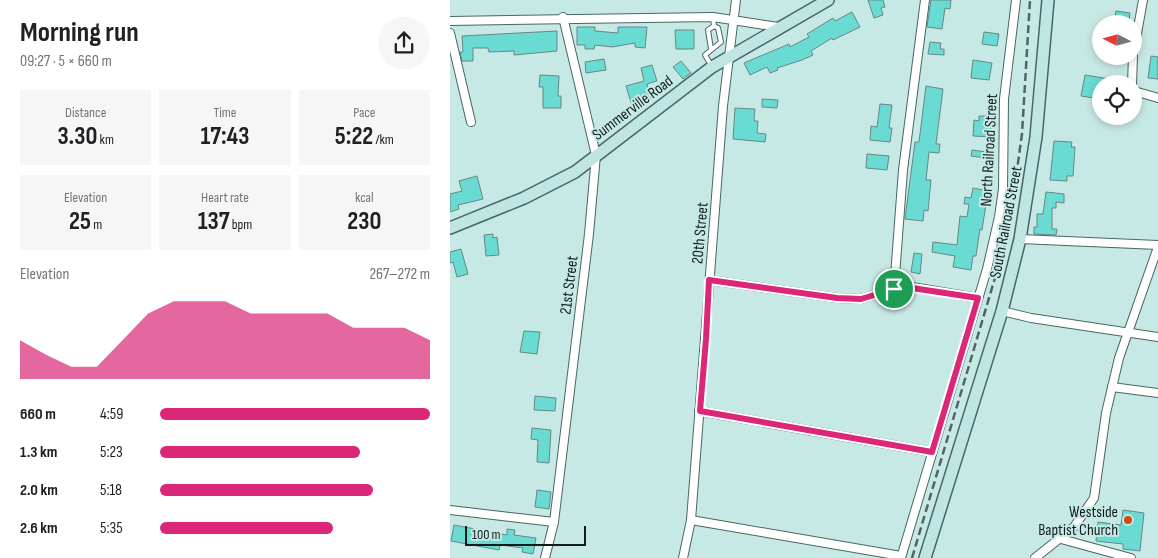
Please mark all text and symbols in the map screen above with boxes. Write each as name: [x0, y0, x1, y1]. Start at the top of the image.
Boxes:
north arrow: [1092, 15, 1142, 65]
map controls: [1092, 15, 1142, 125]
text: Morning run: [20, 16, 139, 49]
button: share: [378, 17, 430, 69]
text: 09:27 · 5 × 660 m: [20, 52, 112, 71]
street label: Summerville Road: [589, 72, 677, 145]
button: locate: [1092, 75, 1142, 125]
street label: North Railroad Street: [977, 93, 1002, 207]
text: Distance: [65, 104, 106, 121]
text: Time: [214, 104, 236, 121]
text: Pace: [353, 104, 375, 121]
text: 3.30: [57, 121, 97, 152]
text: 17:43: [201, 121, 249, 152]
text: 5:22: [335, 121, 373, 152]
text: km: [97, 131, 114, 148]
text: /km: [373, 131, 394, 148]
street label: South Railroad Street: [986, 164, 1027, 280]
text: Elevation: [64, 189, 107, 206]
text: Heart rate: [201, 189, 249, 206]
text: kcal: [355, 189, 374, 206]
street label: 20th Street: [688, 201, 713, 265]
text: 25: [69, 206, 91, 237]
text: 137: [198, 206, 230, 237]
text: 230: [347, 206, 381, 237]
text: m: [91, 216, 102, 233]
text: bpm: [230, 216, 252, 233]
street label: 21st Street: [556, 255, 583, 316]
text: Elevation: [20, 265, 69, 284]
text: 267–272 m: [369, 265, 430, 284]
pin: [873, 268, 915, 310]
icon: arrive: [880, 275, 908, 303]
text: 660 m: [20, 405, 56, 424]
text: 4:59: [100, 405, 123, 424]
text: 1.3 km: [20, 443, 57, 462]
text: 5:23: [100, 443, 123, 462]
text: 2.0 km: [20, 481, 58, 500]
text: 5:18: [100, 481, 122, 500]
place label: Westside Baptist Church: [1038, 503, 1118, 540]
marker: Westside Baptist Church: [1122, 514, 1134, 526]
text: 2.6 km: [20, 519, 58, 538]
text: 5:35: [100, 519, 123, 538]
scale bar: [465, 523, 586, 546]
text: 100 m: [472, 526, 501, 543]

